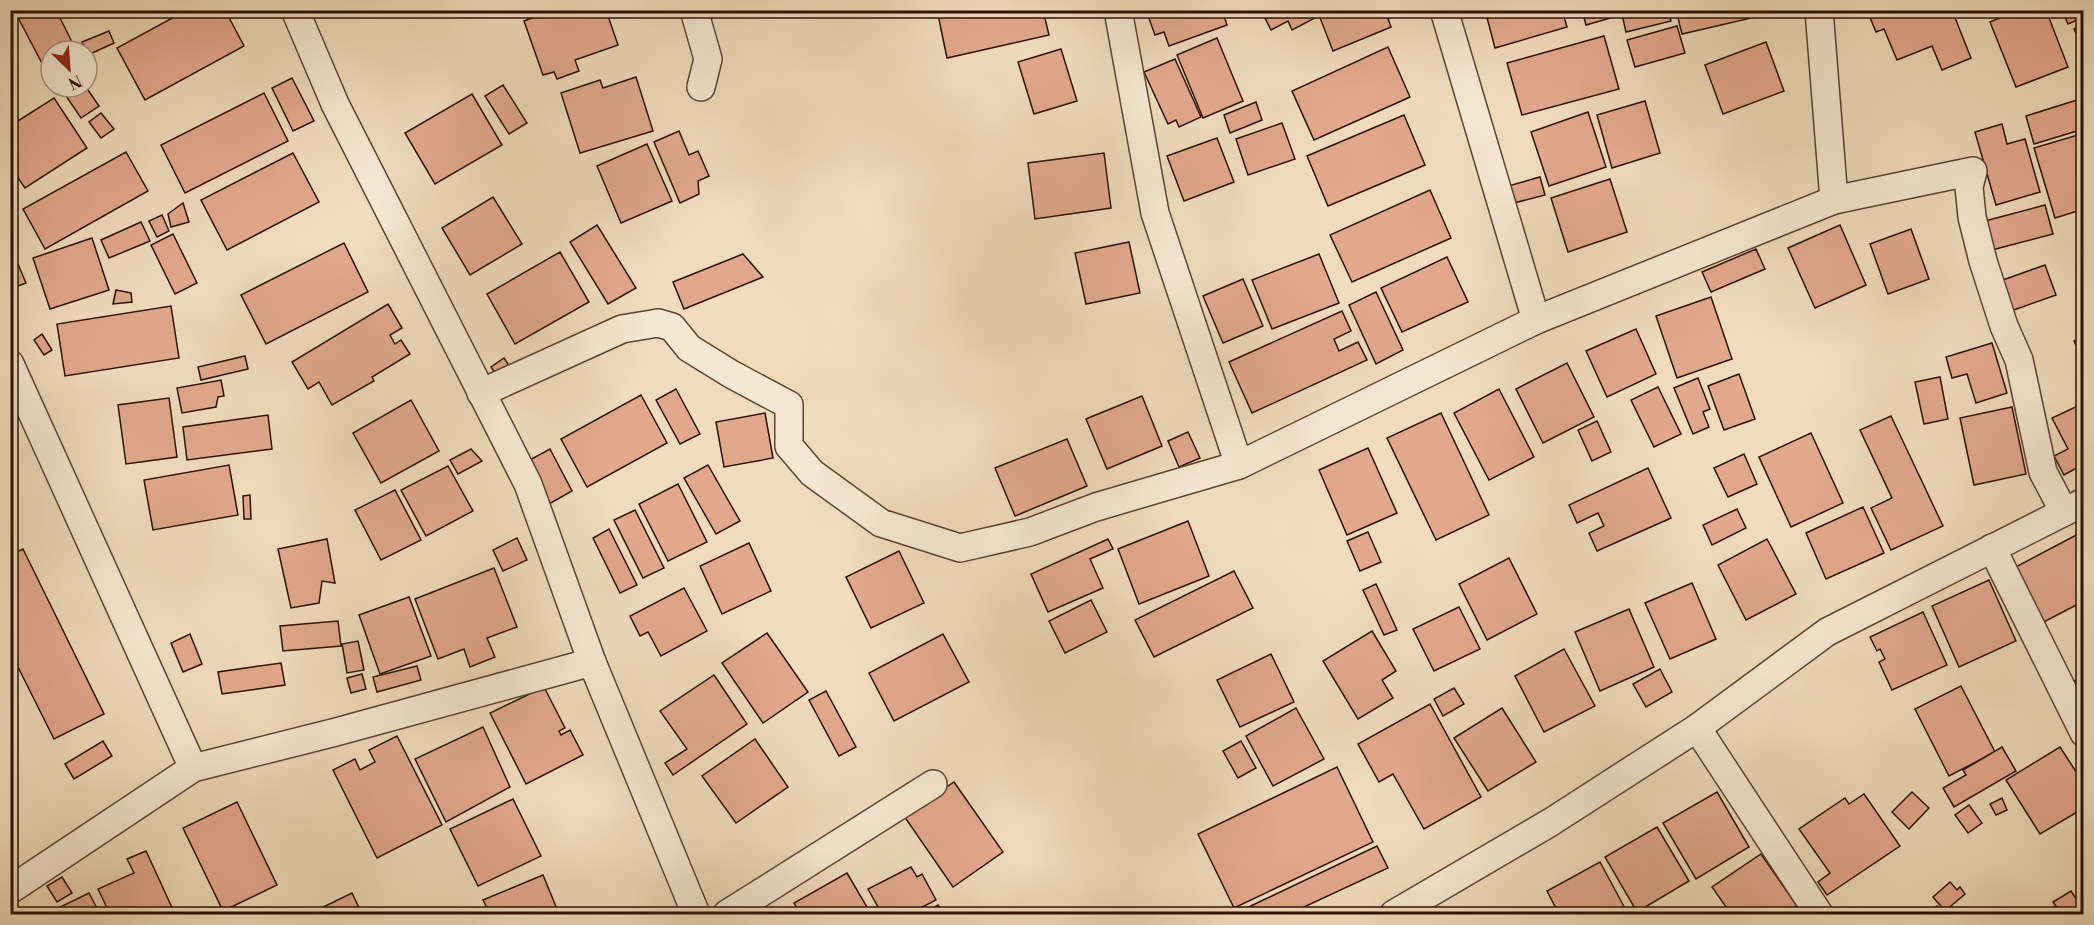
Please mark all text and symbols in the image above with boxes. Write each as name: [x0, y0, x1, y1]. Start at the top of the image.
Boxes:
north arrow: [39, 39, 99, 99]
text: N: [65, 70, 85, 94]

